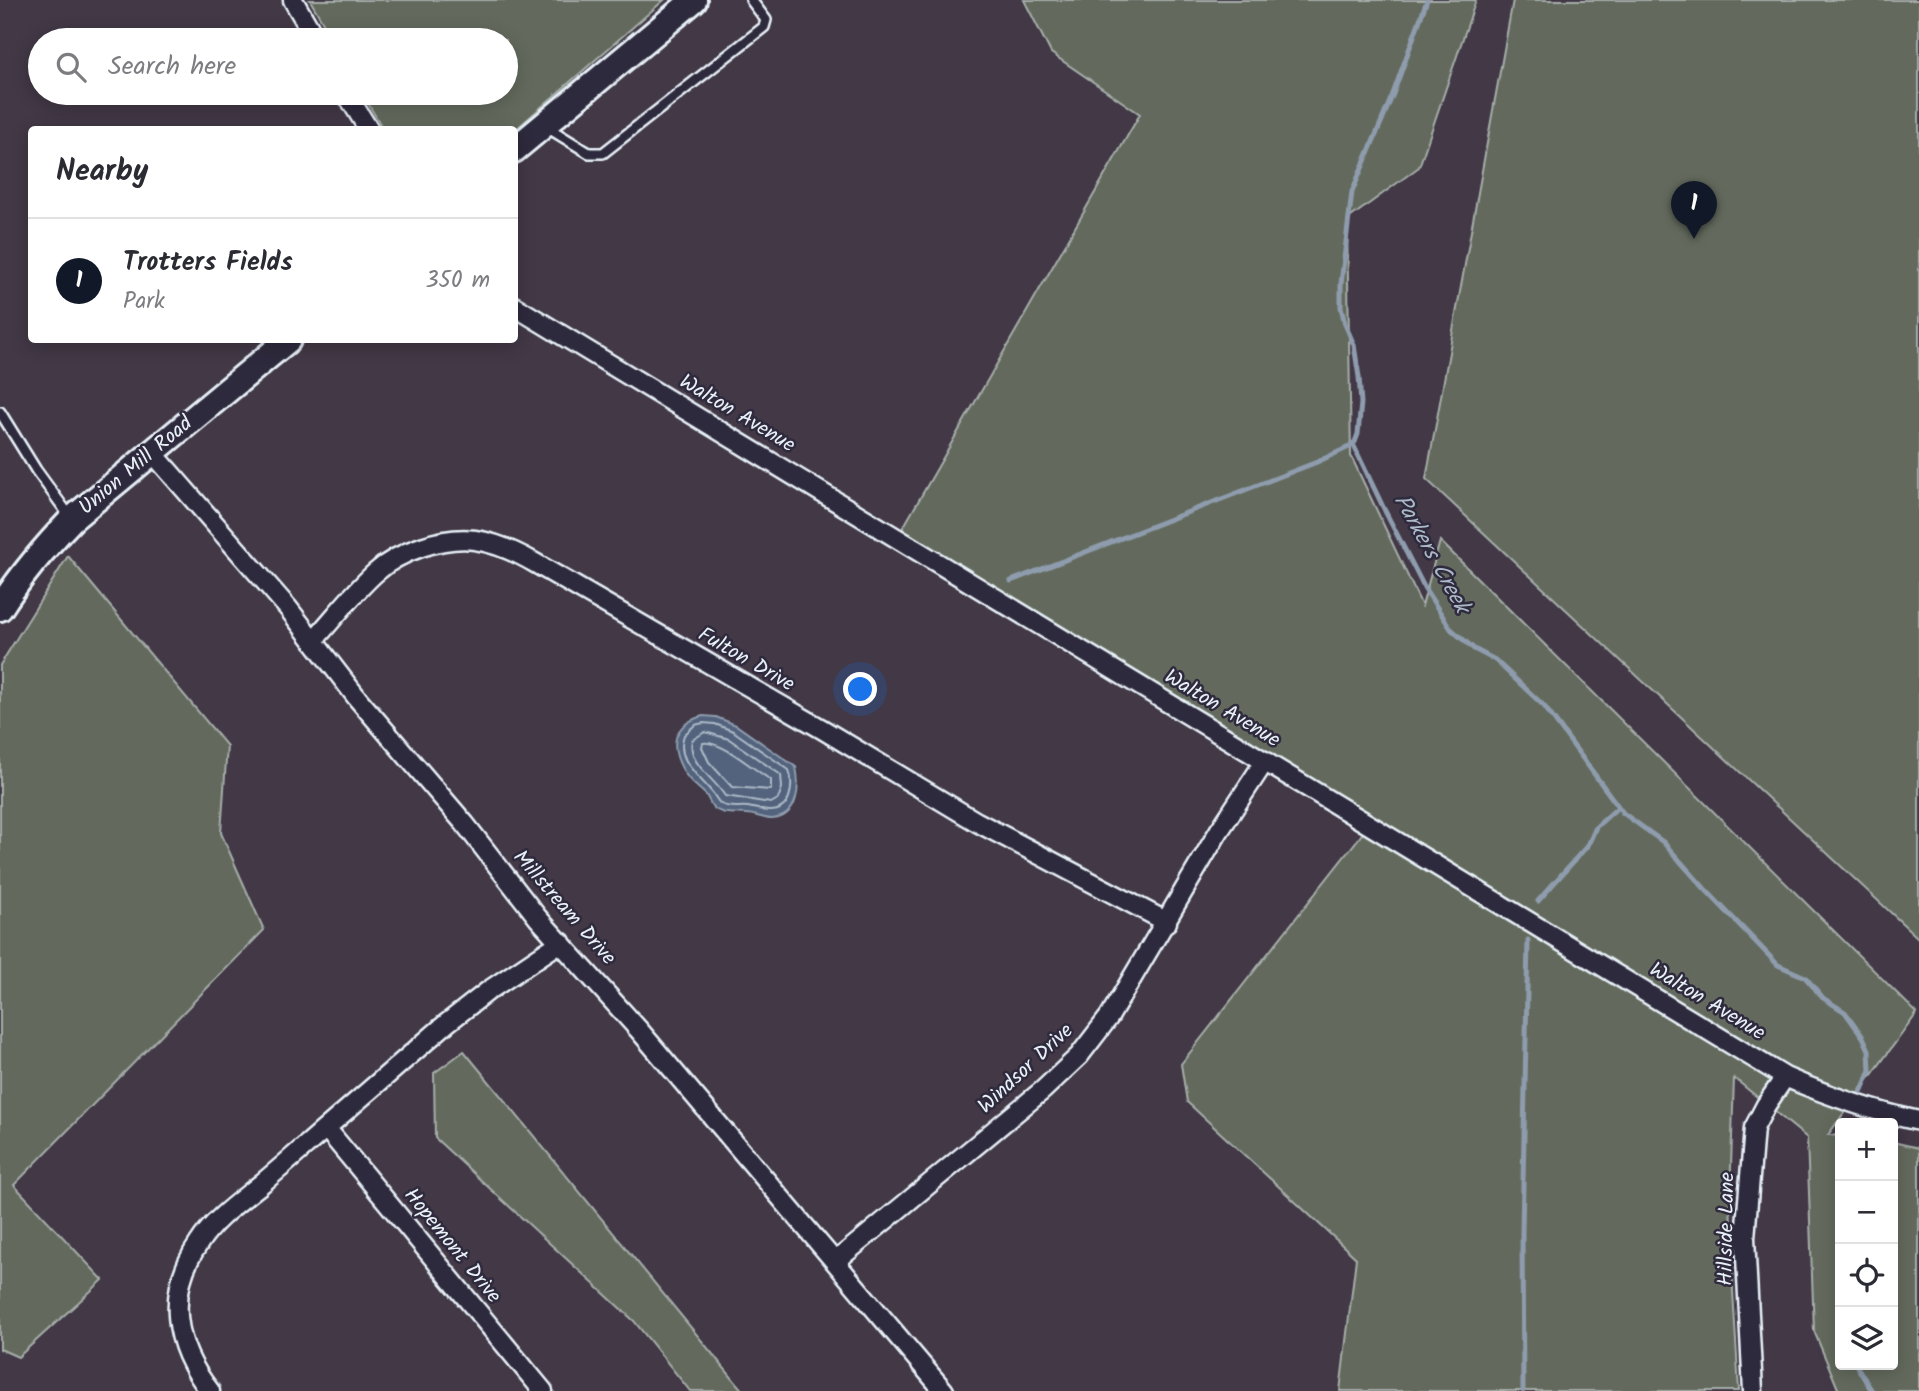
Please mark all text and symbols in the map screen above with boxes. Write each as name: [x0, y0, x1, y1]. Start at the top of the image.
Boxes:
search box: [28, 28, 518, 105]
text: Search here: [108, 46, 236, 88]
icon: search: [52, 48, 90, 86]
text: Nearby: [56, 148, 148, 196]
pin: 1: [1671, 181, 1717, 239]
text: Trotters Fields: [123, 242, 293, 284]
text: 1: [76, 263, 82, 299]
text: 350 m: [425, 263, 490, 299]
text: Park: [123, 284, 165, 320]
street label: Walton Avenue: [673, 366, 802, 462]
street label: Union Mill Road: [72, 408, 201, 524]
water label: Parkers Creek: [1383, 488, 1480, 623]
street label: Fulton Drive: [691, 619, 801, 701]
street label: Walton Avenue: [1158, 661, 1287, 757]
your location: [843, 672, 877, 706]
street label: Millstream Drive: [504, 843, 624, 974]
street label: Walton Avenue: [1643, 954, 1772, 1050]
street label: Windsor Drive: [971, 1015, 1082, 1122]
map controls: [1835, 1118, 1898, 1370]
button: +: [1835, 1118, 1898, 1181]
street label: Hillside Lane: [1710, 1171, 1744, 1286]
street label: Hopemont Drive: [395, 1181, 509, 1312]
button: −: [1835, 1181, 1898, 1244]
button: locate: [1835, 1244, 1898, 1307]
button: layers: [1835, 1307, 1898, 1370]

